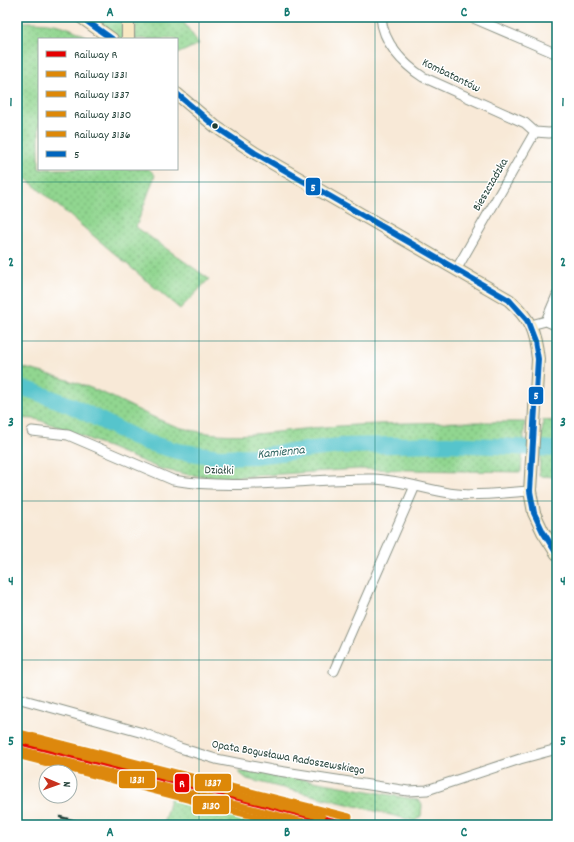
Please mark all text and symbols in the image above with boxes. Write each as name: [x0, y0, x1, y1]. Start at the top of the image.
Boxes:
text: A: [106, 4, 114, 23]
text: B: [284, 4, 290, 23]
text: C: [461, 4, 468, 23]
legend: [38, 38, 178, 170]
text: Railway R: [74, 47, 117, 64]
street label: Kombatantów: [419, 55, 483, 98]
text: Railway 1331: [74, 67, 127, 84]
text: Railway 1337: [74, 87, 130, 104]
text: 1: [10, 94, 13, 113]
text: 1: [562, 94, 565, 113]
text: Railway 3130: [74, 107, 131, 124]
unlabelled marker: [210, 121, 220, 131]
text: Railway 3136: [74, 127, 131, 144]
text: 5: [74, 147, 80, 164]
street label: Bieszczadzka: [469, 155, 513, 215]
line badge: 5: [305, 177, 321, 196]
text: 5: [310, 181, 316, 197]
text: 2: [8, 254, 14, 273]
text: 2: [560, 254, 566, 273]
line badge: 5: [528, 386, 544, 405]
text: 5: [533, 389, 539, 405]
text: 3: [8, 414, 14, 433]
text: 3: [560, 414, 566, 433]
water label: Kamienna: [257, 441, 306, 465]
street label: Działki: [204, 462, 234, 480]
text: 4: [8, 573, 14, 592]
text: 4: [560, 573, 566, 592]
text: 5: [8, 733, 14, 752]
text: 5: [560, 733, 566, 752]
street label: Opata Bogusława Radoszewskiego: [210, 736, 366, 780]
north arrow: [38, 764, 78, 804]
line badge: 1331: [118, 770, 156, 789]
text: 1331: [130, 773, 144, 789]
line badge: R: [174, 773, 190, 793]
line badge: 1337: [194, 773, 232, 792]
text: 1337: [205, 776, 222, 792]
text: R: [179, 777, 185, 793]
text: N: [58, 781, 74, 788]
line badge: 3130: [192, 795, 230, 815]
text: 3130: [202, 799, 220, 815]
text: A: [106, 824, 114, 842]
text: B: [284, 824, 290, 842]
text: C: [461, 824, 468, 842]

